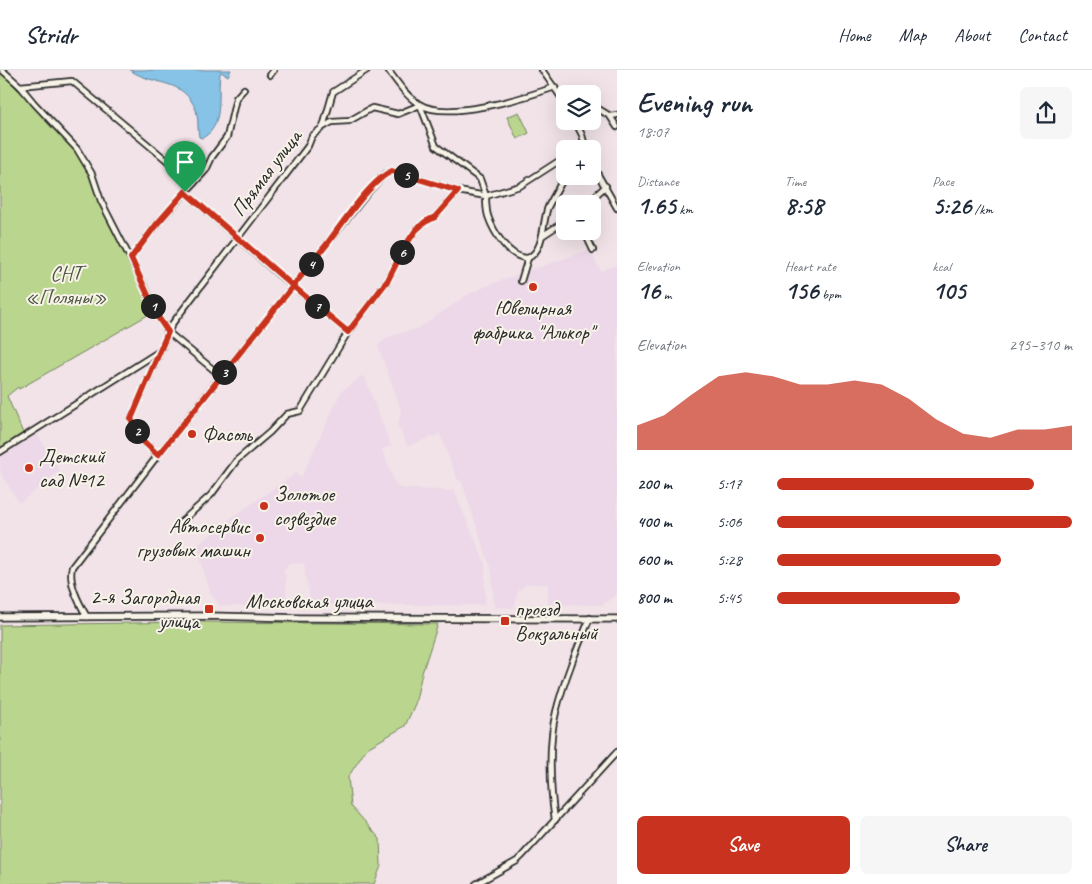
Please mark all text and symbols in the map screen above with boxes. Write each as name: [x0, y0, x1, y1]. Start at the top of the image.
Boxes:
text: Stridr: [25, 20, 77, 50]
text: Home: [838, 24, 871, 46]
text: Map: [899, 24, 926, 46]
text: About: [954, 24, 990, 46]
text: Contact: [1018, 24, 1067, 46]
map controls: [556, 85, 601, 240]
button: layers: [556, 85, 601, 130]
text: Evening run: [637, 85, 752, 120]
button: share: [1020, 87, 1072, 139]
text: 18:07: [637, 122, 669, 142]
street label: Прямая улица: [225, 123, 308, 221]
button: +: [556, 140, 601, 185]
pin: [164, 141, 206, 192]
icon: arrive: [171, 148, 199, 176]
pin: 5: [394, 162, 418, 188]
text: 5: [403, 167, 410, 184]
text: Distance: [637, 173, 679, 190]
text: Time: [785, 173, 806, 190]
text: Pace: [932, 173, 954, 190]
text: 1.65: [637, 190, 676, 222]
text: 8:58: [785, 190, 823, 222]
text: 5:26: [932, 190, 971, 222]
button: −: [556, 195, 601, 240]
text: km: [676, 201, 693, 218]
text: /km: [971, 201, 993, 218]
pin: 6: [390, 240, 414, 264]
text: 6: [399, 244, 406, 261]
pin: 4: [298, 252, 324, 276]
text: 4: [308, 256, 315, 273]
text: Elevation: [637, 258, 680, 275]
text: Heart rate: [785, 258, 836, 275]
text: kcal: [932, 258, 951, 275]
park label: СНТ «Поляны»: [25, 260, 107, 310]
text: 16: [637, 275, 660, 307]
text: 156: [785, 275, 819, 307]
text: 105: [932, 275, 966, 307]
marker: Ювелирная фабрика "Алькор": [527, 281, 539, 293]
text: m: [660, 286, 671, 303]
text: bpm: [819, 286, 841, 303]
pin: 1: [140, 294, 166, 318]
pin: 7: [304, 294, 330, 318]
place label: Ювелирная фабрика "Алькор": [472, 295, 598, 345]
text: 1: [150, 298, 157, 315]
text: 7: [314, 298, 321, 315]
text: Elevation: [637, 335, 686, 355]
text: 295–310 m: [1009, 335, 1072, 355]
pin: 3: [212, 360, 236, 384]
text: 3: [221, 364, 228, 381]
pin: 2: [124, 418, 150, 444]
place label: Фасоль: [202, 421, 254, 447]
text: 2: [134, 423, 141, 440]
marker: Фасоль: [186, 428, 198, 440]
place label: Детский сад №12: [39, 443, 106, 493]
marker: Детский сад №12: [23, 462, 35, 474]
text: 200 m: [637, 474, 672, 494]
text: 5:17: [717, 474, 742, 494]
place label: Золотое созвездие: [274, 481, 337, 532]
marker: Золотое созвездие: [258, 500, 270, 512]
text: 400 m: [637, 512, 672, 532]
text: 5:06: [717, 512, 742, 532]
place label: Автосервис грузовых машин: [136, 513, 251, 563]
marker: Автосервис грузовых машин: [254, 532, 266, 544]
text: 600 m: [637, 550, 672, 570]
text: 5:28: [717, 550, 742, 570]
place label: 2-я Загородная улица: [90, 584, 201, 634]
street label: Московская улица: [245, 588, 374, 614]
text: 800 m: [637, 588, 672, 608]
text: 5:45: [717, 588, 742, 608]
place label: проезд Вокзальный: [515, 596, 599, 646]
marker: 2-я Загородная улица: [203, 603, 215, 615]
marker: проезд Вокзальный: [499, 615, 511, 627]
button: Save: [637, 816, 850, 874]
button: Share: [860, 816, 1072, 874]

